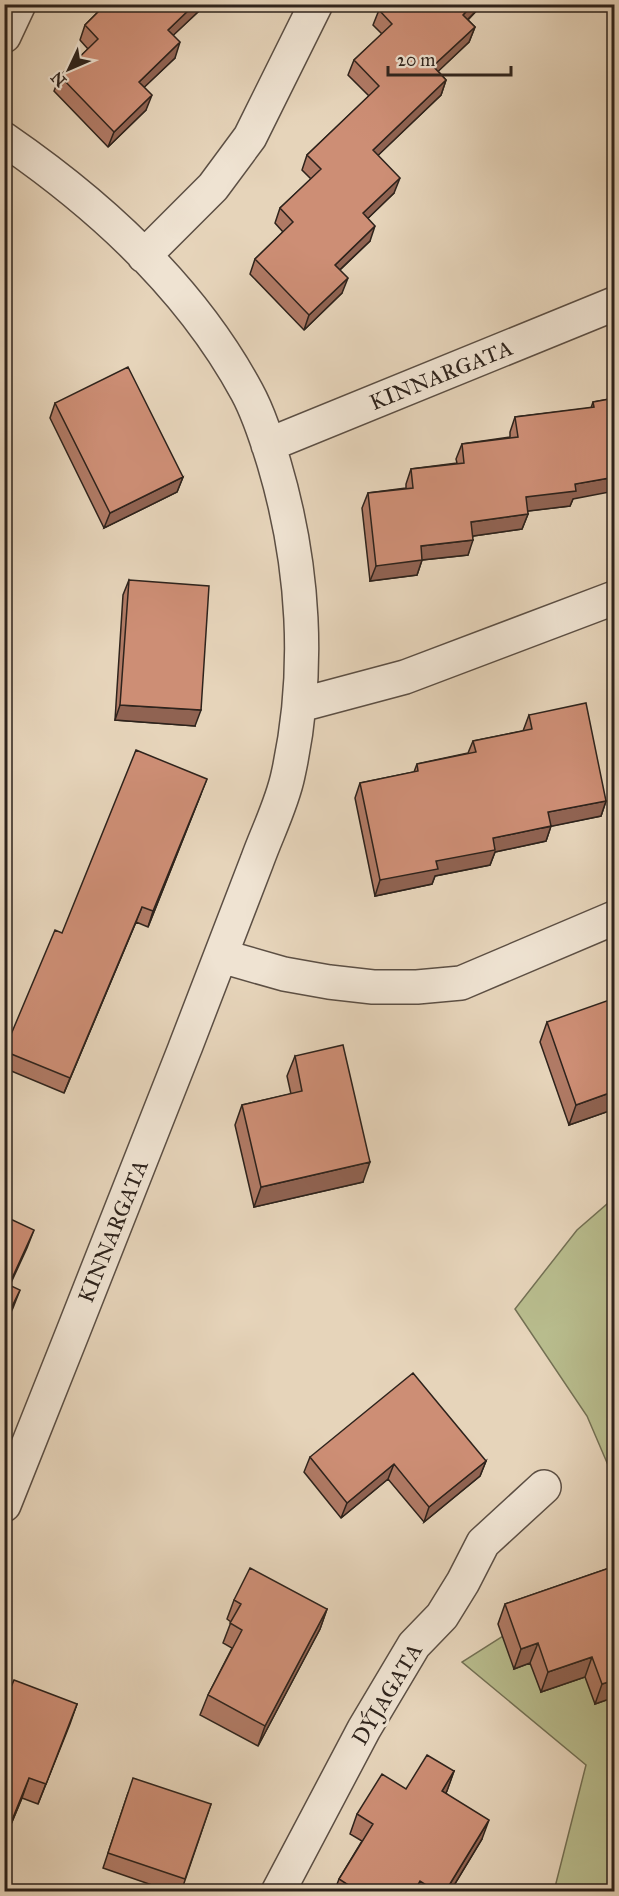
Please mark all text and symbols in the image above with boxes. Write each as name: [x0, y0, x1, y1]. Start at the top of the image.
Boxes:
north arrow: [39, 39, 99, 99]
scale bar: [388, 39, 511, 77]
text: 20 m: [397, 49, 435, 71]
text: N: [47, 67, 70, 91]
street label: KINNARGATA: [366, 334, 517, 416]
street label: KINNARGATA: [72, 1155, 154, 1306]
street label: DÝJAGATA: [346, 1638, 428, 1750]

